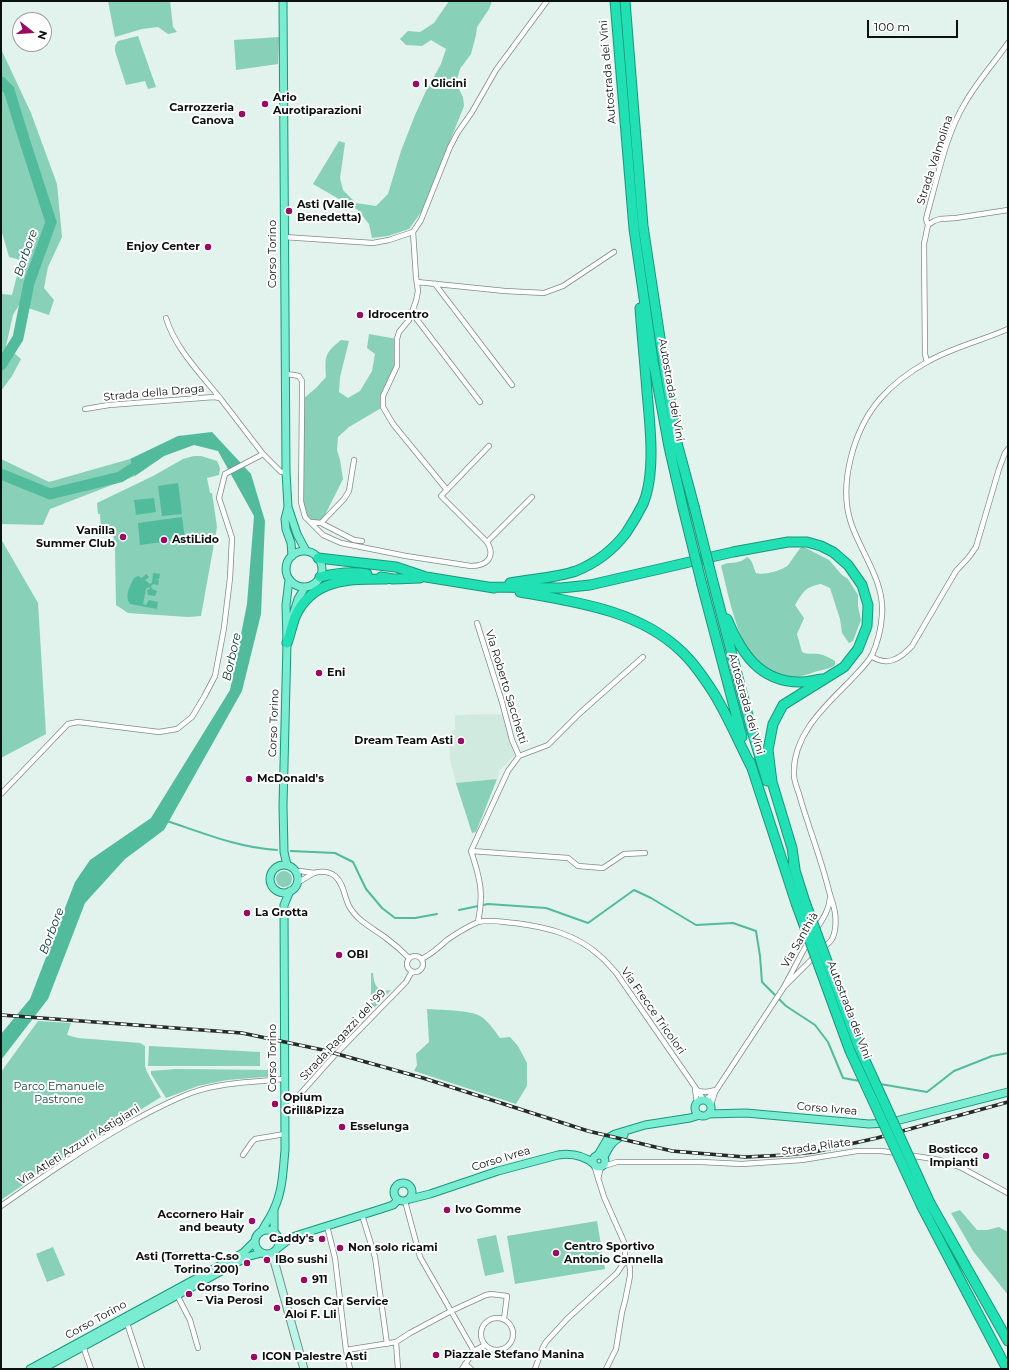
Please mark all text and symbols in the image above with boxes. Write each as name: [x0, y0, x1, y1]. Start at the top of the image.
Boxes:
north arrow: [12, 12, 52, 52]
scale bar: [869, 12, 960, 38]
text: 100 m: [874, 19, 910, 34]
street label: Autostrada dei Vini: [597, 20, 619, 124]
text: N: [35, 29, 51, 42]
place label: I Glicini: [424, 77, 467, 91]
marker: I Glicini: [411, 79, 421, 89]
place label: Ario Aurotiparazioni: [273, 91, 362, 117]
marker: Ario Aurotiparazioni: [260, 99, 270, 109]
place label: Carrozzeria Canova: [169, 101, 234, 127]
marker: Carrozzeria Canova: [237, 109, 247, 119]
street label: Strada Valmolina: [914, 114, 956, 206]
place label: Asti (Valle Benedetta): [297, 198, 361, 224]
marker: Asti (Valle Benedetta): [284, 206, 294, 216]
street label: Corso Torino: [266, 220, 280, 288]
water label: Borbore: [11, 228, 41, 278]
place label: Enjoy Center: [126, 240, 200, 254]
marker: Enjoy Center: [203, 242, 213, 252]
place label: Idrocentro: [368, 308, 429, 322]
marker: Idrocentro: [355, 310, 365, 320]
street label: Autostrada dei Vini: [655, 338, 687, 442]
street label: Strada della Draga: [103, 382, 205, 404]
place label: Vanilla Summer Club: [36, 524, 115, 550]
marker: Vanilla Summer Club: [118, 532, 128, 542]
place label: AstiLido: [172, 533, 219, 547]
marker: AstiLido: [159, 535, 169, 545]
street label: Via Roberto Sacchetti: [482, 628, 530, 746]
water label: Borbore: [219, 632, 245, 682]
street label: Autostrada dei Vini: [725, 652, 767, 756]
place label: Eni: [327, 666, 345, 680]
marker: Eni: [314, 668, 324, 678]
street label: Corso Torino: [266, 689, 282, 757]
place label: Dream Team Asti: [354, 734, 453, 748]
marker: Dream Team Asti: [456, 736, 466, 746]
place label: McDonald's: [257, 772, 324, 786]
marker: McDonald's: [244, 774, 254, 784]
water label: Borbore: [37, 906, 67, 956]
place label: La Grotta: [255, 906, 308, 920]
marker: La Grotta: [242, 908, 252, 918]
street label: Via Santhià: [779, 910, 821, 970]
place label: OBI: [347, 948, 368, 962]
marker: OBI: [334, 950, 344, 960]
street label: Autostrada dei Vini: [824, 959, 874, 1061]
street label: Via Frecce Tricolori: [618, 965, 688, 1057]
street label: Strada Ragazzi del '99: [297, 987, 389, 1083]
street label: Corso Torino: [266, 1024, 280, 1092]
park label: Parco Emanuele Pastrone: [14, 1080, 104, 1106]
place label: Opium Grill&Pizza: [283, 1091, 344, 1117]
marker: Opium Grill&Pizza: [270, 1099, 280, 1109]
street label: Corso Ivrea: [796, 1100, 858, 1118]
street label: Via Atleti Azzurri Astigiani: [16, 1102, 142, 1188]
place label: Esselunga: [350, 1120, 409, 1134]
marker: Esselunga: [337, 1122, 347, 1132]
street label: Strada Rilate: [781, 1136, 851, 1158]
place label: Bosticco Impianti: [928, 1143, 978, 1169]
street label: Corso Ivrea: [470, 1144, 532, 1174]
marker: Bosticco Impianti: [981, 1151, 991, 1161]
place label: Ivo Gomme: [455, 1203, 521, 1217]
marker: Ivo Gomme: [442, 1205, 452, 1215]
place label: Accornero Hair and beauty: [158, 1208, 244, 1234]
marker: Accornero Hair and beauty: [247, 1216, 257, 1226]
place label: Caddy's: [269, 1232, 314, 1246]
marker: Caddy's: [317, 1234, 327, 1244]
place label: Centro Sportivo Antonio Cannella: [564, 1240, 663, 1266]
place label: Non solo ricami: [348, 1241, 438, 1255]
marker: Non solo ricami: [335, 1243, 345, 1253]
marker: Centro Sportivo Antonio Cannella: [551, 1248, 561, 1258]
place label: Asti (Torretta-C.so Torino 200): [136, 1250, 239, 1276]
place label: IBo sushi: [275, 1253, 327, 1267]
marker: IBo sushi: [262, 1255, 272, 1265]
marker: Asti (Torretta-C.so Torino 200): [242, 1258, 252, 1268]
place label: 911: [312, 1273, 328, 1287]
marker: 911: [299, 1275, 309, 1285]
place label: Corso Torino – Via Perosi: [197, 1281, 269, 1307]
marker: Corso Torino – Via Perosi: [184, 1289, 194, 1299]
place label: Bosch Car Service Aloi F. Lli: [285, 1295, 388, 1321]
street label: Corso Torino: [63, 1298, 129, 1342]
marker: Bosch Car Service Aloi F. Lli: [272, 1303, 282, 1313]
place label: Piazzale Stefano Manina: [444, 1348, 584, 1362]
place label: ICON Palestre Asti: [262, 1350, 367, 1364]
marker: Piazzale Stefano Manina: [431, 1350, 441, 1360]
marker: ICON Palestre Asti: [249, 1352, 259, 1362]

